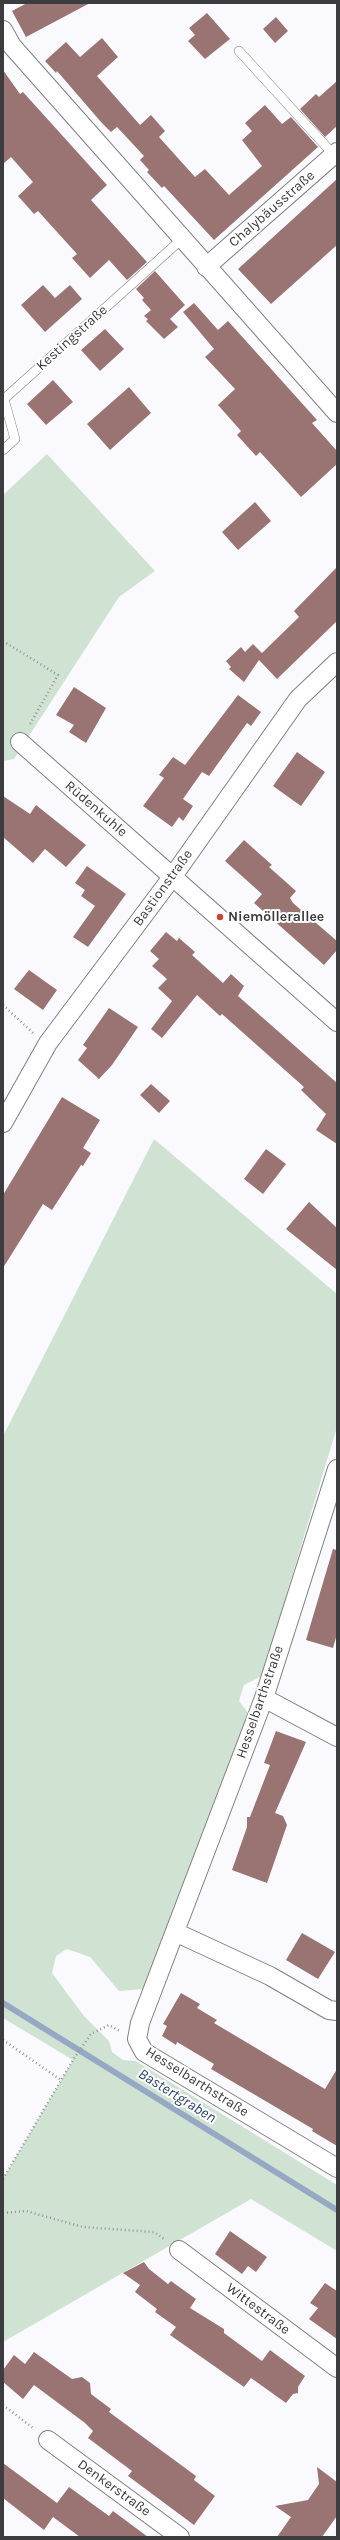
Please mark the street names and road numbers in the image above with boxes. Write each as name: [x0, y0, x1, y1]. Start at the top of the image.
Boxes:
street label: Chalybäusstraße: [226, 167, 318, 251]
street label: Kestingstraße: [33, 302, 111, 374]
street label: Rüdenkuhle: [61, 777, 131, 841]
street label: Bastionstraße: [130, 846, 196, 930]
street label: Hesselbarthstraße: [233, 1643, 287, 1761]
street label: Hesselbarthstraße: [142, 2044, 252, 2120]
street label: Wittestraße: [223, 2280, 293, 2338]
street label: Denkerstraße: [74, 2456, 154, 2520]

